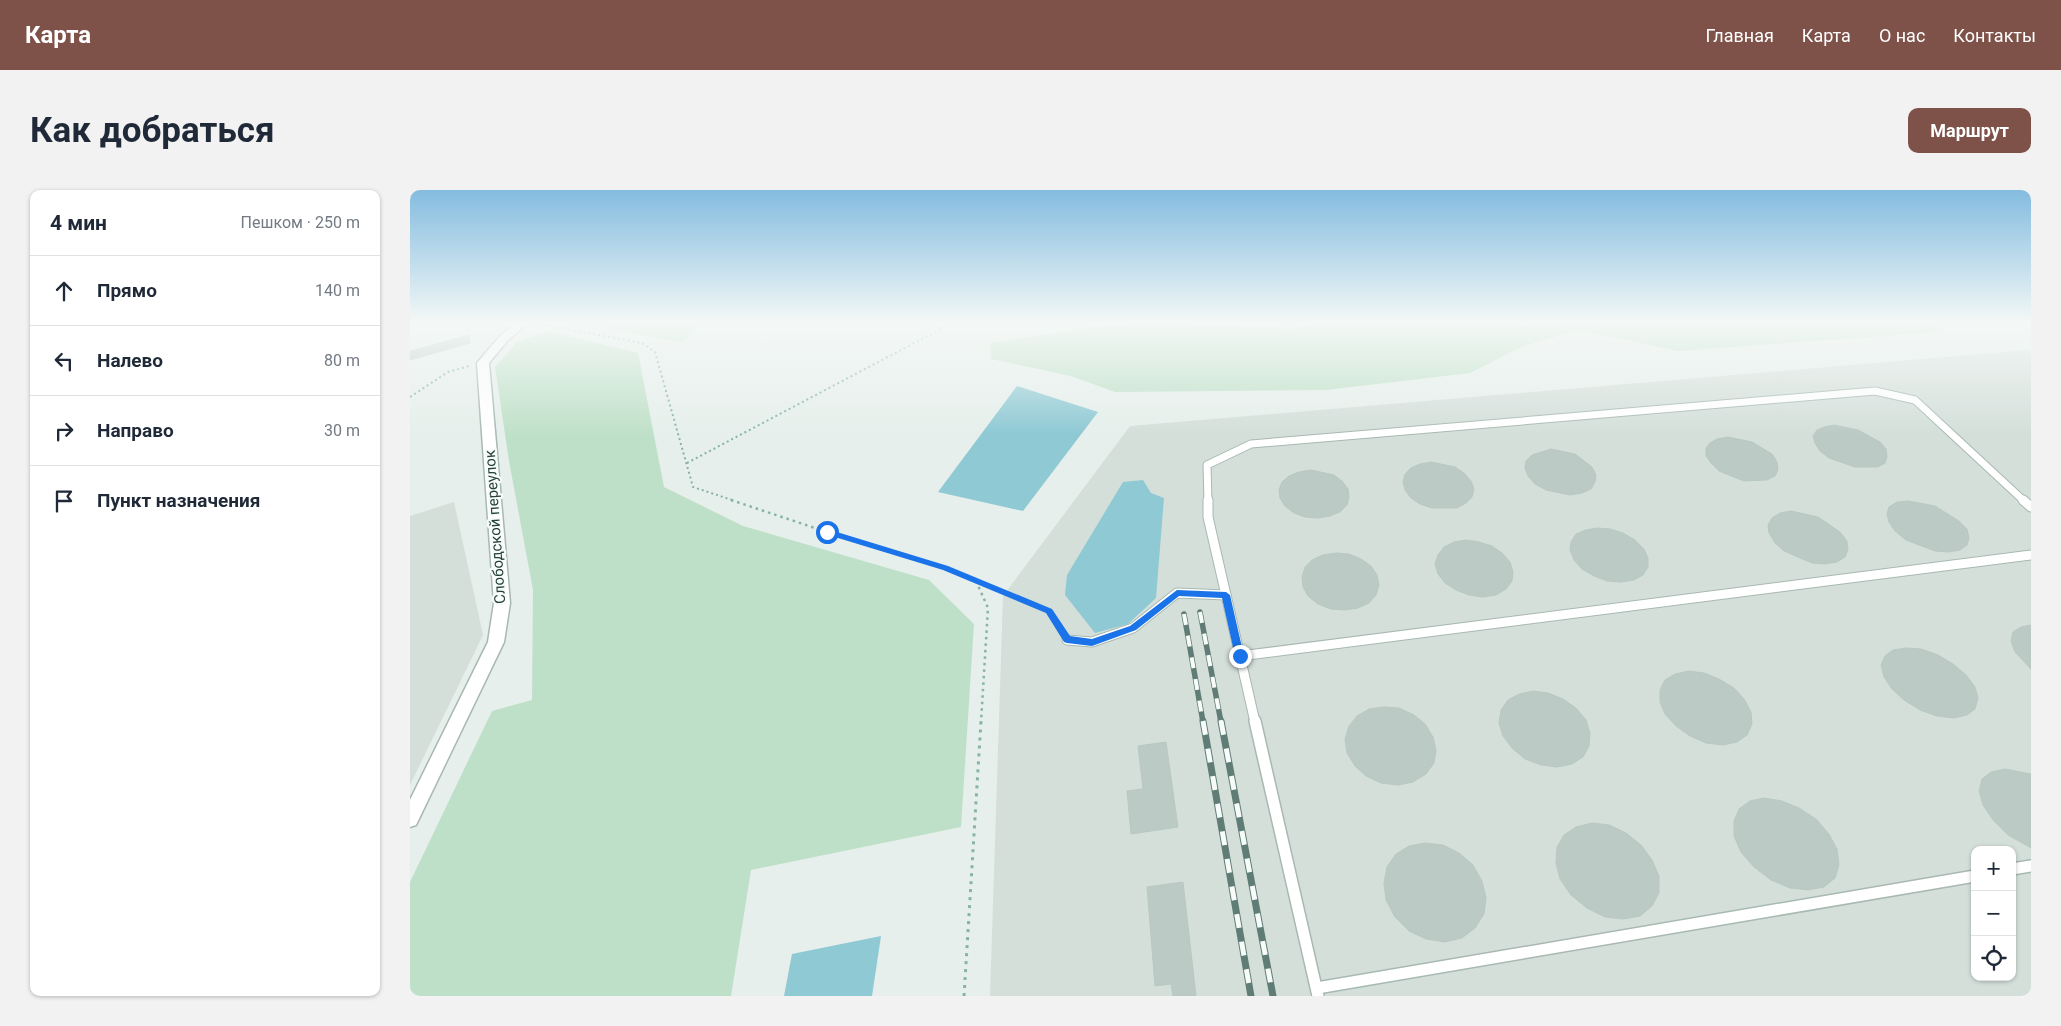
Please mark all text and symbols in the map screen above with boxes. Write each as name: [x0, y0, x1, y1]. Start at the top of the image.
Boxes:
text: Карта: [25, 21, 91, 49]
text: Главная: [1705, 25, 1774, 46]
text: Карта: [1802, 25, 1851, 46]
text: О нас: [1879, 25, 1925, 46]
text: Контакты: [1953, 25, 2036, 46]
button: Маршрут: [1908, 108, 2031, 153]
text: Как добраться: [30, 110, 275, 151]
text: 4 мин: [50, 211, 107, 235]
text: Пешком · 250 m: [241, 213, 360, 232]
icon: ahead: [50, 277, 78, 305]
text: Прямо: [97, 279, 157, 302]
text: 140 m: [315, 281, 360, 300]
icon: left: [50, 347, 78, 375]
text: Налево: [97, 349, 163, 372]
text: 80 m: [324, 351, 360, 370]
icon: right: [50, 417, 78, 445]
text: Направо: [97, 419, 174, 442]
text: 30 m: [324, 421, 360, 440]
street label: Слободской переулок: [481, 449, 509, 605]
icon: arrive: [50, 487, 78, 515]
text: Пункт назначения: [97, 489, 260, 512]
route start: [816, 521, 839, 544]
route end: [1229, 645, 1252, 668]
map controls: [1971, 846, 2016, 981]
button: +: [1971, 846, 2016, 891]
button: −: [1971, 891, 2016, 936]
button: locate: [1971, 936, 2016, 981]

